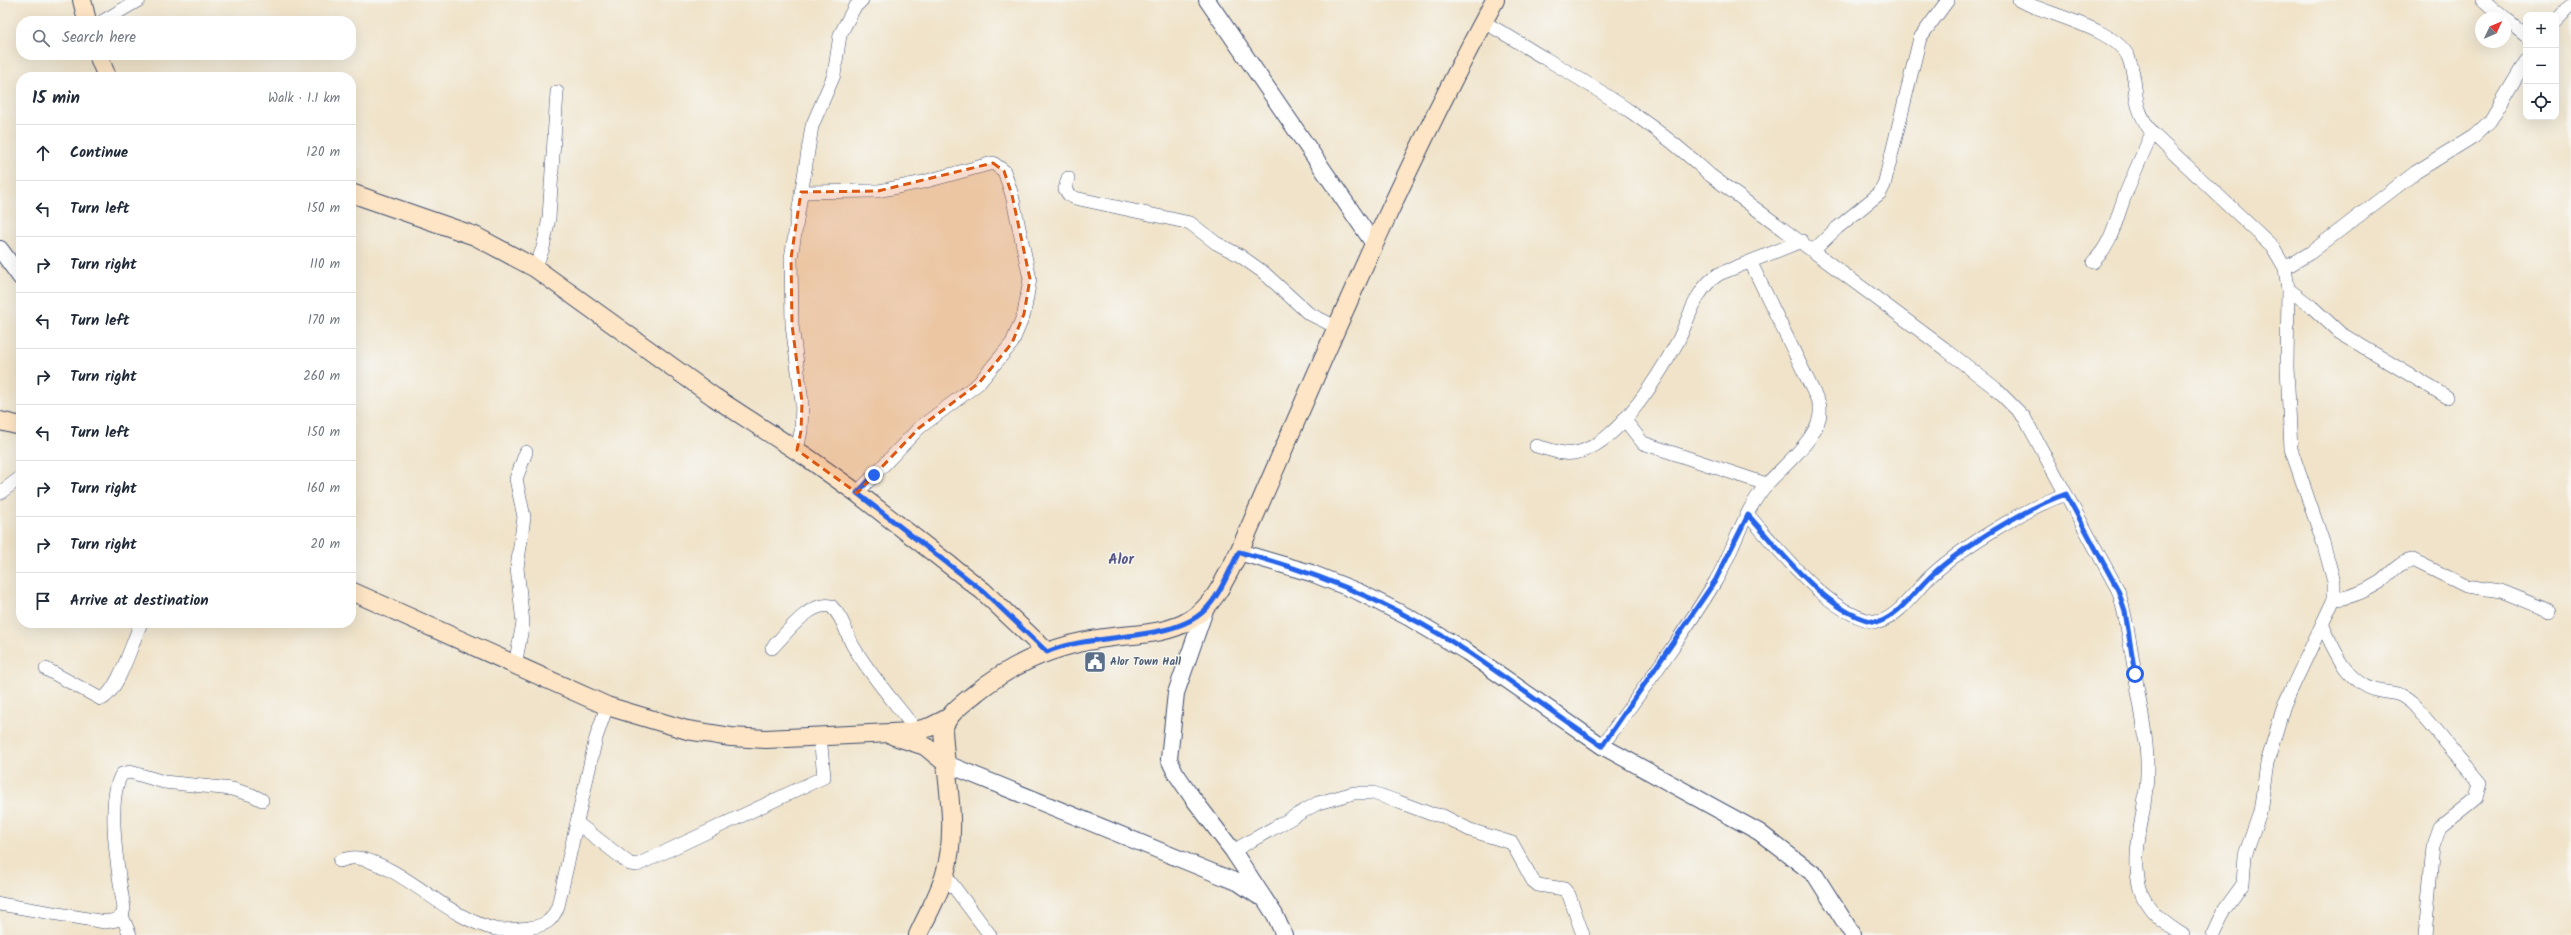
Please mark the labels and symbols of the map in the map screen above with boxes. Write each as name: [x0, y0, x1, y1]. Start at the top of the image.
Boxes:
north arrow: [2475, 12, 2511, 48]
route end: [865, 466, 883, 484]
district label: Alor: [1108, 548, 1134, 572]
public building icon: Alor Town Hall: [1082, 649, 1108, 675]
place label: Alor Town Hall: [1110, 653, 1181, 671]
route start: [2126, 665, 2144, 683]

